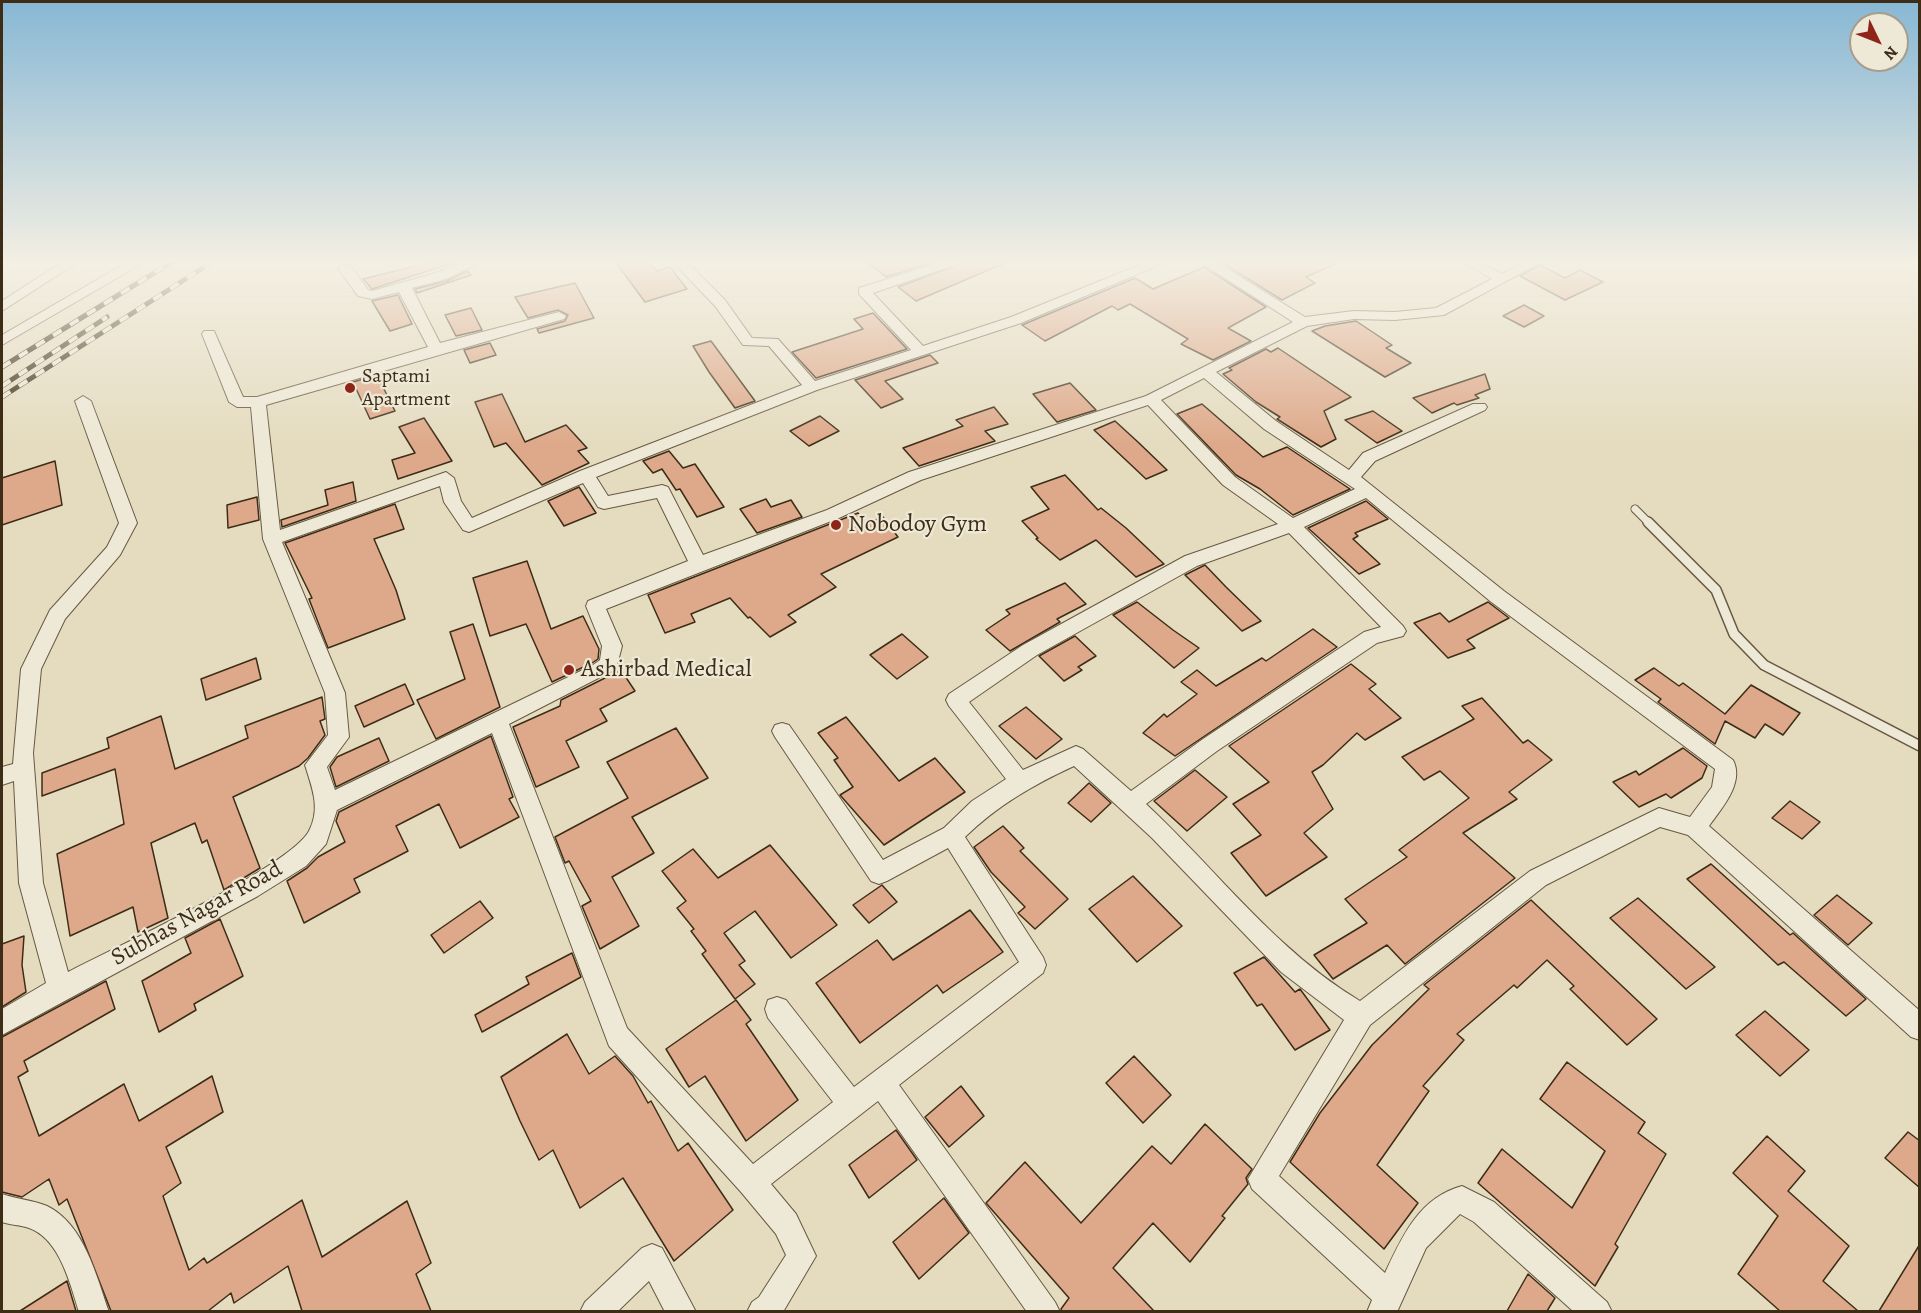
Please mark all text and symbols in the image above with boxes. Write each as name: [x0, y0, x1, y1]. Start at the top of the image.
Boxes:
north arrow: [1849, 12, 1909, 72]
text: N: [1879, 41, 1903, 65]
place label: Saptami Apartment: [362, 365, 451, 412]
marker: Saptami Apartment: [343, 381, 357, 395]
place label: Nobodoy Gym: [848, 511, 987, 539]
marker: Nobodoy Gym: [829, 518, 843, 532]
place label: Ashirbad Medical: [581, 656, 752, 684]
marker: Ashirbad Medical: [562, 663, 576, 677]
street label: Subhas Nagar Road: [106, 855, 288, 973]

